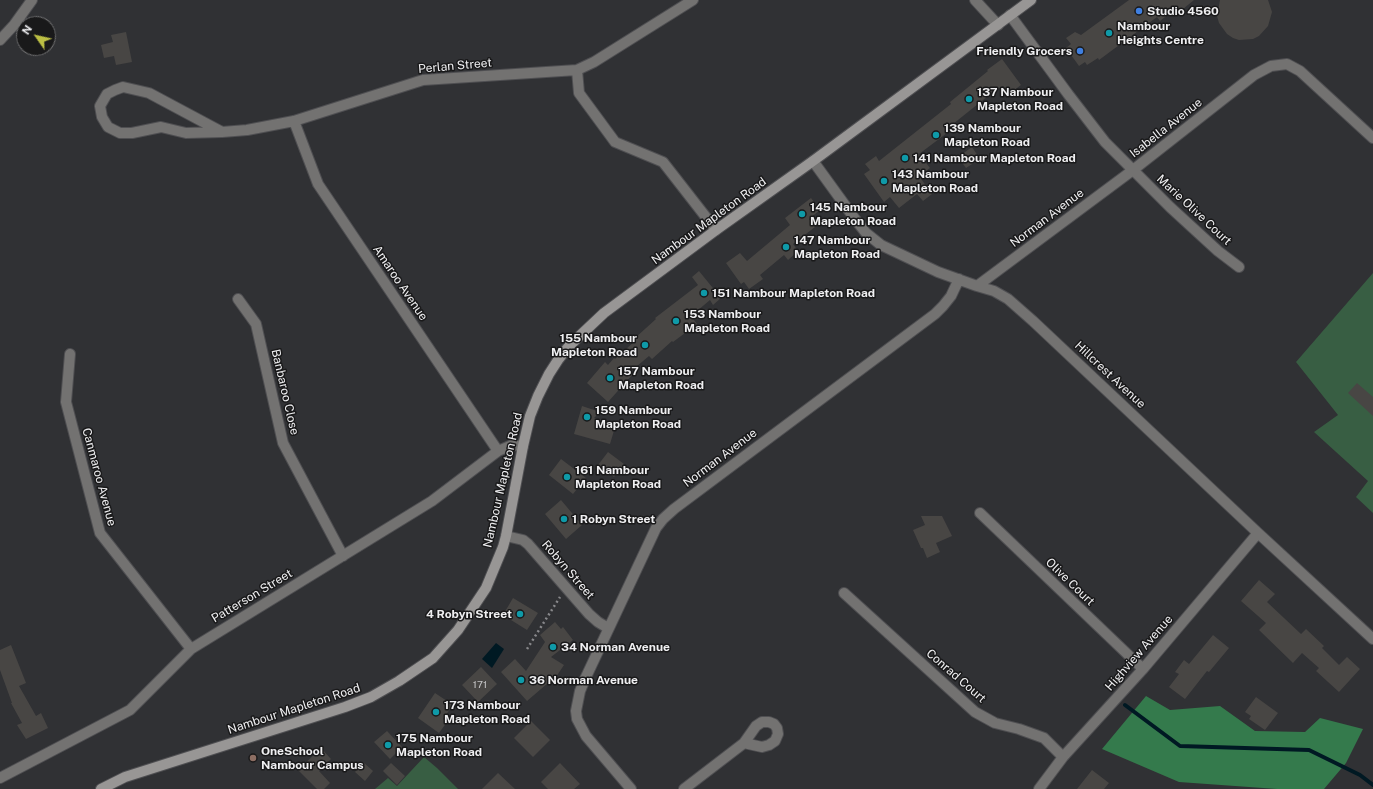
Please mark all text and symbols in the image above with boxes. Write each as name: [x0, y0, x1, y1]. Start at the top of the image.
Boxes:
place label: Studio 4560: [1147, 4, 1219, 18]
marker: Studio 4560: [1134, 6, 1144, 16]
north arrow: [16, 16, 56, 56]
place label: Nambour Heights Centre: [1117, 19, 1204, 47]
text: N: [19, 23, 34, 37]
marker: Nambour Heights Centre: [1104, 28, 1114, 38]
place label: Friendly Grocers: [976, 44, 1072, 58]
marker: Friendly Grocers: [1075, 46, 1085, 56]
street label: Perlan Street: [417, 56, 493, 76]
place label: 137 Nambour Mapleton Road: [977, 85, 1063, 113]
marker: 137 Nambour Mapleton Road: [964, 94, 974, 104]
street label: Isabella Avenue: [1127, 95, 1205, 161]
place label: 139 Nambour Mapleton Road: [944, 121, 1030, 149]
marker: 139 Nambour Mapleton Road: [931, 130, 941, 140]
place label: 141 Nambour Mapleton Road: [913, 151, 1076, 165]
marker: 141 Nambour Mapleton Road: [900, 153, 910, 163]
place label: 143 Nambour Mapleton Road: [892, 167, 978, 195]
street label: Marie Olive Court: [1154, 172, 1234, 248]
street label: Nambour Mapleton Road: [649, 175, 769, 267]
marker: 143 Nambour Mapleton Road: [879, 176, 889, 186]
street label: Norman Avenue: [1007, 186, 1087, 250]
place label: 145 Nambour Mapleton Road: [810, 200, 896, 228]
marker: 145 Nambour Mapleton Road: [797, 209, 807, 219]
place label: 147 Nambour Mapleton Road: [794, 233, 880, 261]
marker: 147 Nambour Mapleton Road: [781, 242, 791, 252]
street label: Amaroo Avenue: [369, 243, 431, 323]
place label: 151 Nambour Mapleton Road: [712, 286, 875, 300]
marker: 151 Nambour Mapleton Road: [699, 288, 709, 298]
place label: 153 Nambour Mapleton Road: [684, 307, 770, 335]
marker: 153 Nambour Mapleton Road: [671, 316, 681, 326]
place label: 155 Nambour Mapleton Road: [551, 331, 637, 359]
street label: Hillcrest Avenue: [1072, 339, 1148, 411]
marker: 155 Nambour Mapleton Road: [640, 340, 650, 350]
street label: Banbaroo Close: [268, 348, 302, 436]
place label: 157 Nambour Mapleton Road: [618, 364, 704, 392]
marker: 157 Nambour Mapleton Road: [605, 373, 615, 383]
place label: 159 Nambour Mapleton Road: [595, 403, 681, 431]
street label: Nambour Mapleton Road: [480, 411, 526, 549]
marker: 159 Nambour Mapleton Road: [582, 412, 592, 422]
street label: Canmaroo Avenue: [79, 426, 119, 528]
street label: Norman Avenue: [680, 426, 760, 490]
place label: 161 Nambour Mapleton Road: [575, 463, 661, 491]
marker: 161 Nambour Mapleton Road: [562, 472, 572, 482]
place label: 1 Robyn Street: [572, 512, 655, 526]
marker: 1 Robyn Street: [559, 514, 569, 524]
street label: Robyn Street: [539, 538, 597, 602]
street label: Olive Court: [1043, 555, 1097, 609]
street label: Patterson Street: [209, 566, 295, 626]
place label: 4 Robyn Street: [426, 607, 512, 621]
marker: 4 Robyn Street: [515, 609, 525, 619]
street label: Highview Avenue: [1102, 612, 1176, 694]
place label: 34 Norman Avenue: [561, 640, 670, 654]
marker: 34 Norman Avenue: [548, 642, 558, 652]
street label: Conrad Court: [923, 646, 989, 706]
place label: 36 Norman Avenue: [529, 673, 638, 687]
marker: 36 Norman Avenue: [516, 675, 526, 685]
house number: 171: [473, 679, 487, 691]
street label: Nambour Mapleton Road: [226, 681, 362, 737]
place label: 173 Nambour Mapleton Road: [444, 698, 530, 726]
marker: 173 Nambour Mapleton Road: [431, 707, 441, 717]
place label: 175 Nambour Mapleton Road: [396, 731, 482, 759]
marker: 175 Nambour Mapleton Road: [383, 740, 393, 750]
place label: OneSchool Nambour Campus: [261, 744, 364, 772]
marker: OneSchool Nambour Campus: [248, 753, 258, 763]

